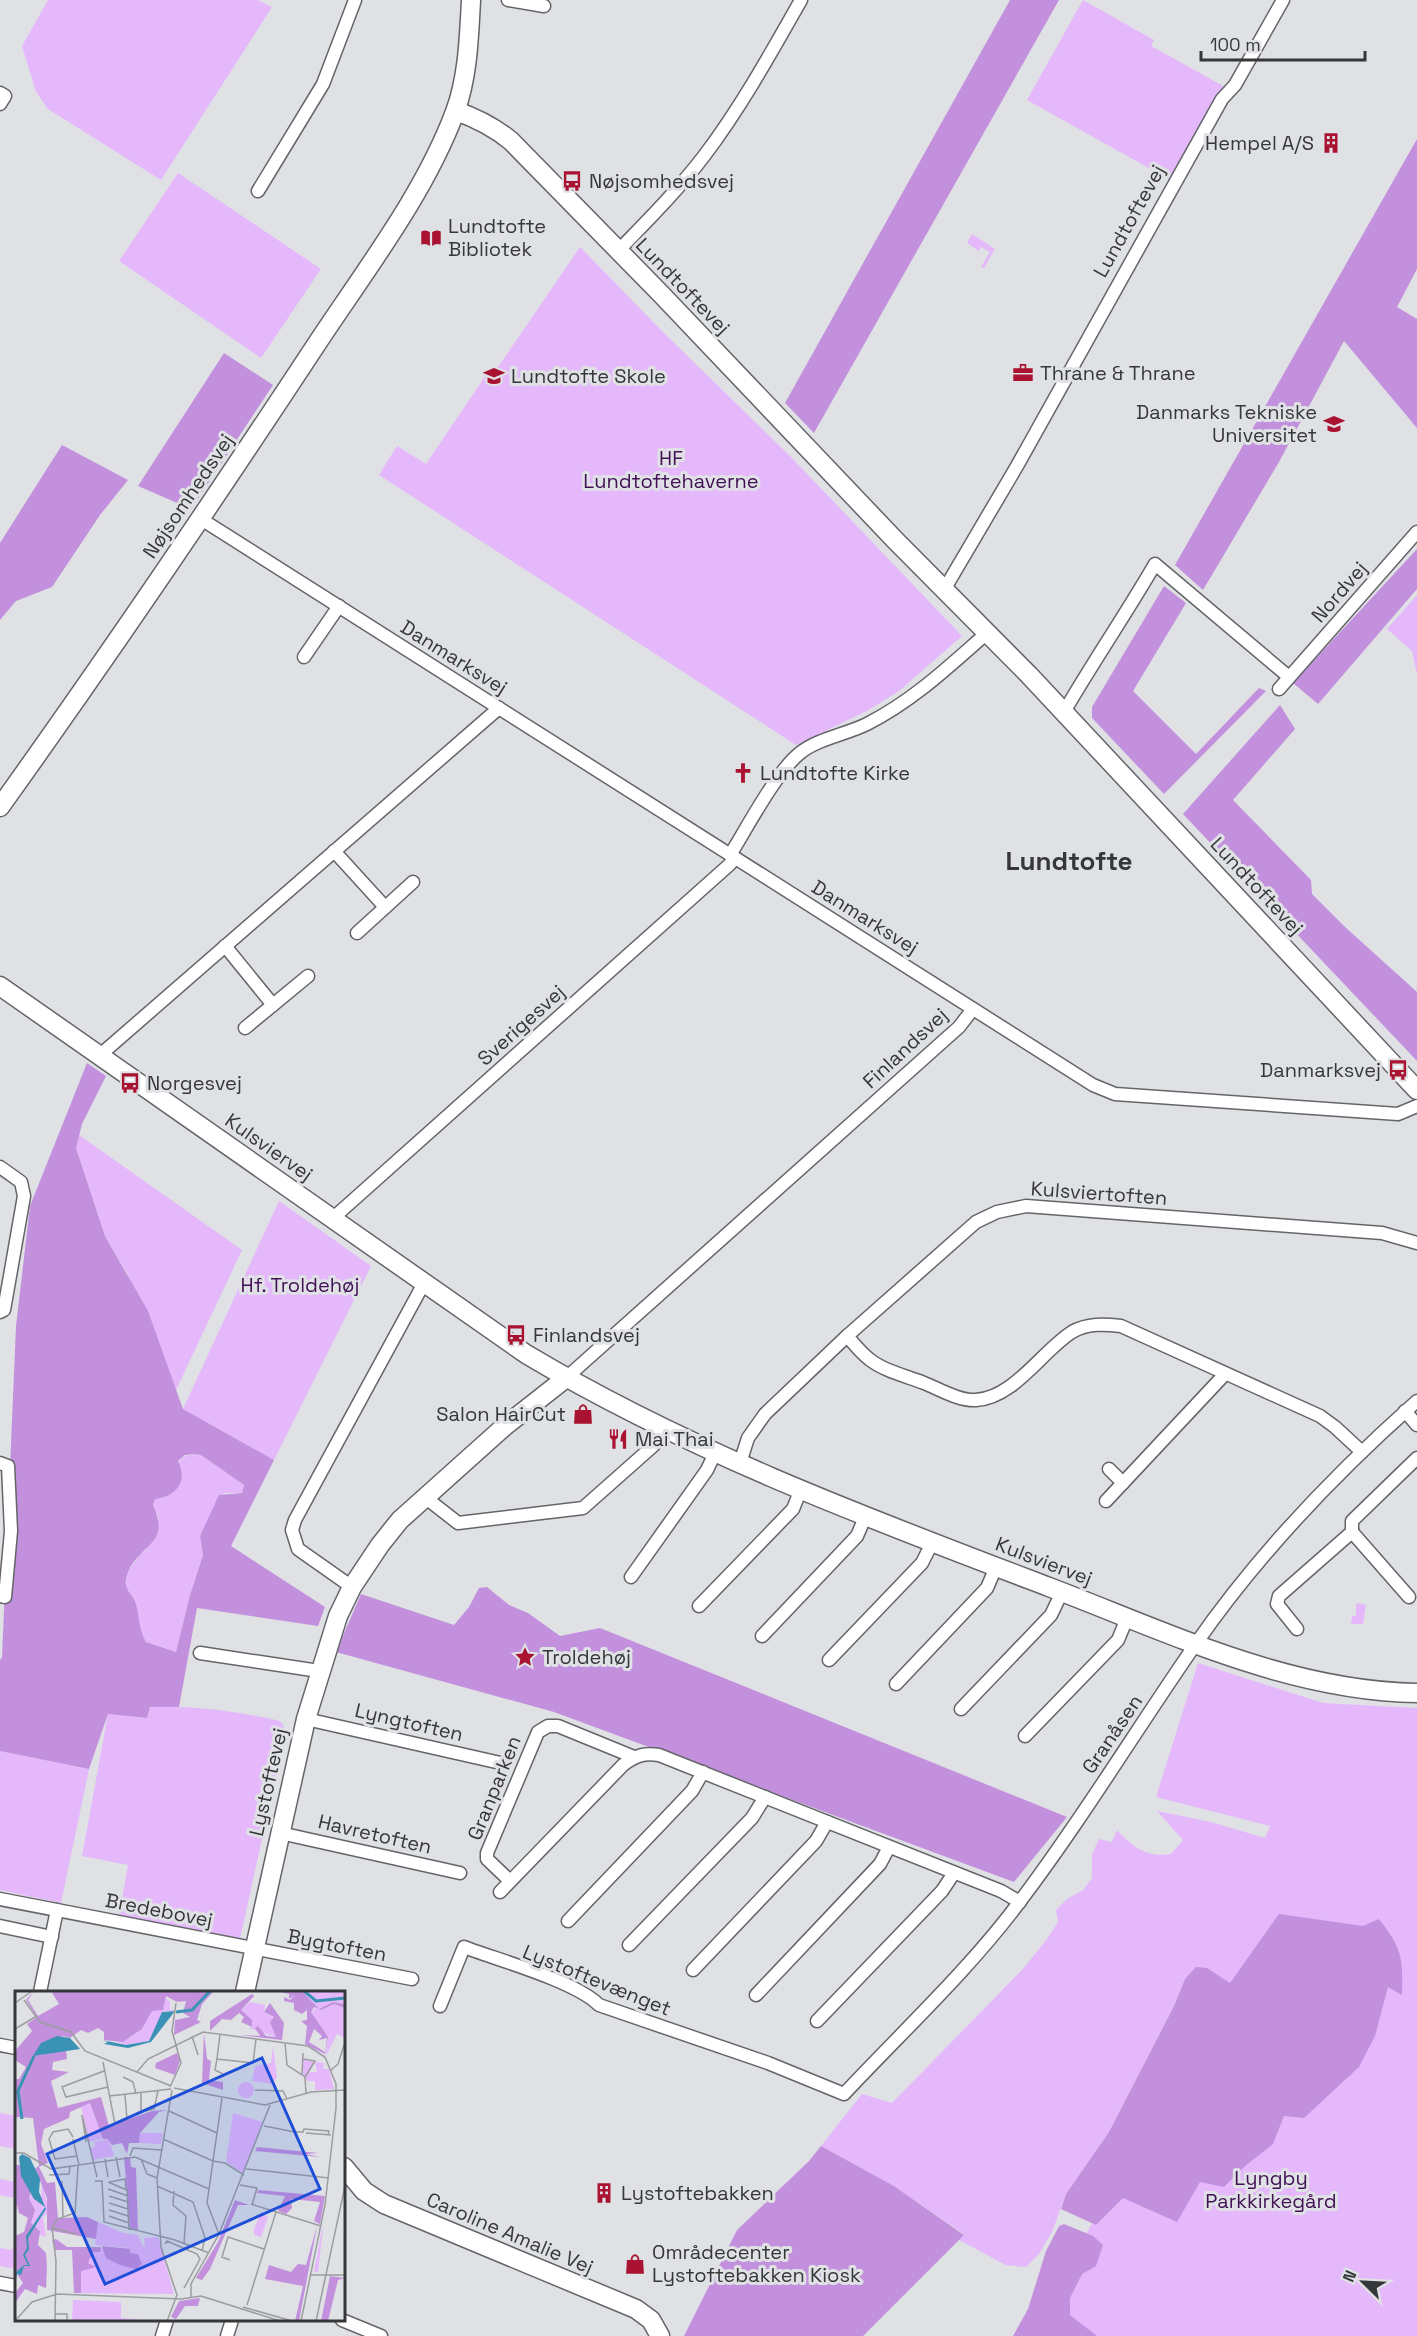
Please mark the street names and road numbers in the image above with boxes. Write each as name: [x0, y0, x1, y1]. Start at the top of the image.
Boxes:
street label: Lundtoftevej: [1087, 160, 1171, 282]
street label: Lundtoftevej: [630, 232, 736, 340]
street label: Nøjsomhedsvej: [137, 429, 239, 563]
street label: Nordvej: [1305, 556, 1373, 628]
street label: Danmarksvej: [396, 614, 512, 700]
street label: Lundtoftevej: [1205, 831, 1309, 941]
street label: Danmarksvej: [807, 874, 923, 960]
street label: Sverigesvej: [472, 979, 570, 1071]
street label: Finlandsvej: [857, 1002, 953, 1094]
street label: Kulsviervej: [220, 1107, 318, 1187]
street label: Kulsviertoften: [1030, 1175, 1168, 1211]
street label: Kulsviervej: [992, 1531, 1096, 1591]
street label: Granåsen: [1076, 1689, 1148, 1779]
street label: Lyngtoften: [352, 1697, 466, 1747]
street label: Lystoftevej: [243, 1725, 293, 1839]
street label: Granparken: [461, 1732, 527, 1844]
street label: Havretoften: [316, 1808, 434, 1860]
street label: Bredebovej: [103, 1887, 215, 1933]
street label: Bygtoften: [285, 1923, 389, 1967]
street label: Lystoftevænget: [519, 1938, 675, 2022]
street label: Caroline Amalie Vej: [423, 2186, 597, 2280]

